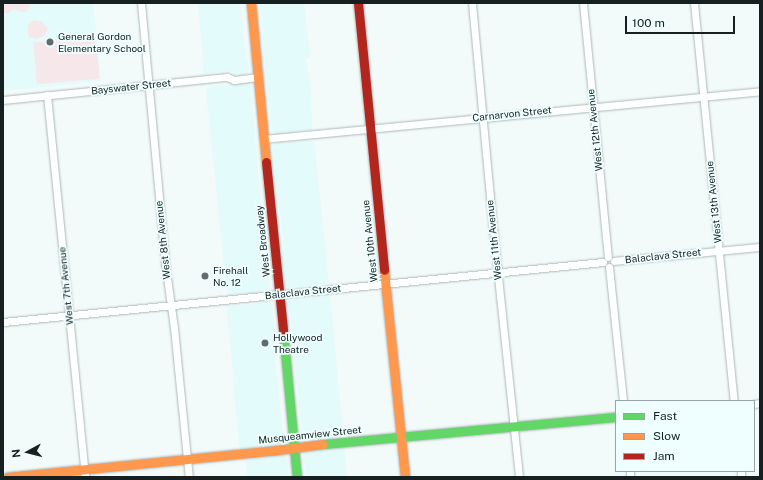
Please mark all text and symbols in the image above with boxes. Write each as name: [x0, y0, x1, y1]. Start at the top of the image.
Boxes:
scale bar: [627, 8, 737, 34]
text: 100 m: [632, 16, 665, 30]
place label: General Gordon Elementary School: [58, 30, 146, 54]
marker: General Gordon Elementary School: [45, 37, 55, 47]
street label: Bayswater Street: [90, 77, 172, 97]
street label: West 12th Avenue: [585, 88, 605, 172]
street label: Carnarvon Street: [472, 104, 552, 124]
street label: West 13th Avenue: [704, 160, 724, 244]
street label: West 10th Avenue: [360, 199, 380, 283]
street label: West 11th Avenue: [484, 199, 504, 281]
street label: West 8th Avenue: [153, 200, 173, 280]
street label: West Broadway: [253, 205, 273, 277]
street label: West 7th Avenue: [56, 246, 76, 326]
street label: Balaclava Street: [624, 246, 702, 266]
place label: Firehall No. 12: [213, 264, 248, 288]
marker: Firehall No. 12: [200, 271, 210, 281]
street label: Balaclava Street: [264, 282, 342, 302]
place label: Hollywood Theatre: [273, 331, 322, 354]
marker: Hollywood Theatre: [260, 338, 270, 348]
legend: [615, 400, 755, 472]
text: Fast: [653, 409, 677, 423]
street label: Musqueamview Street: [258, 424, 362, 446]
text: Slow: [653, 429, 680, 443]
north arrow: [8, 432, 48, 472]
text: N: [10, 448, 23, 458]
text: Jam: [653, 449, 675, 463]

